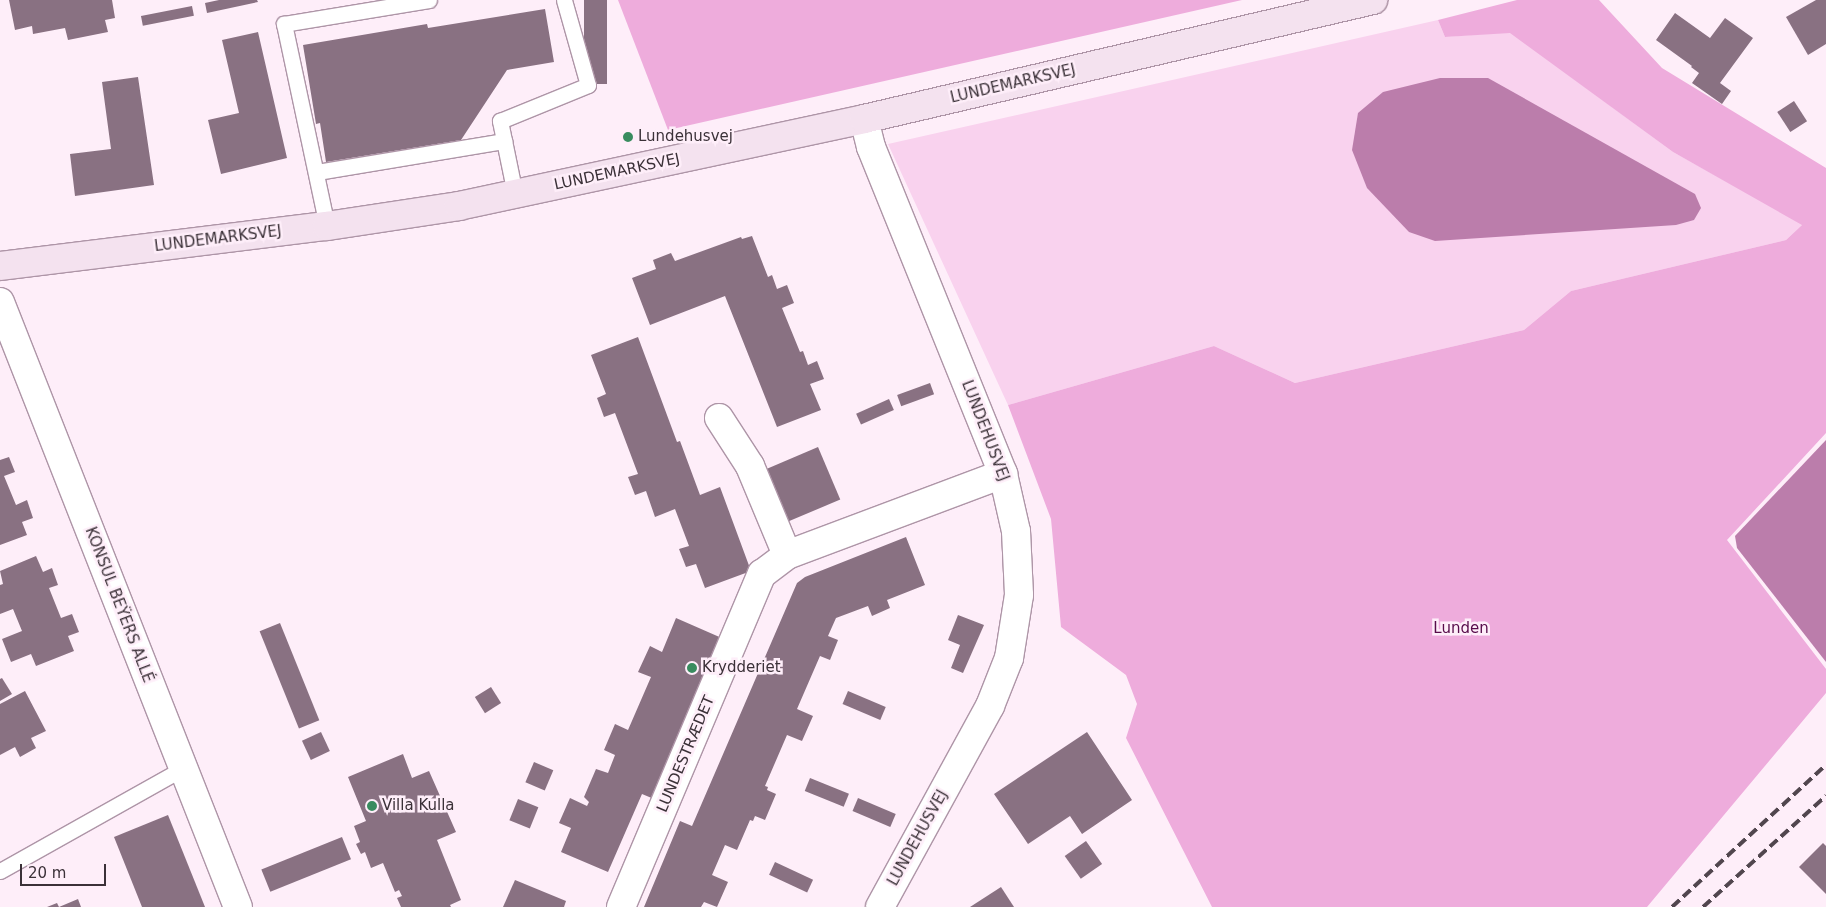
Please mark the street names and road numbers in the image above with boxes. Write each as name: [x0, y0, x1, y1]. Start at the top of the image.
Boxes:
street label: LUNDEMARKSVEJ: [949, 61, 1077, 107]
street label: LUNDEMARKSVEJ: [553, 150, 681, 194]
street label: LUNDEMARKSVEJ: [153, 222, 283, 256]
street label: LUNDEHUSVEJ: [957, 378, 1013, 484]
street label: KONSUL BEŸERS ALLÉ: [81, 525, 157, 685]
street label: LUNDESTRÆDET: [653, 693, 719, 815]
street label: LUNDEHUSVEJ: [884, 787, 952, 889]

